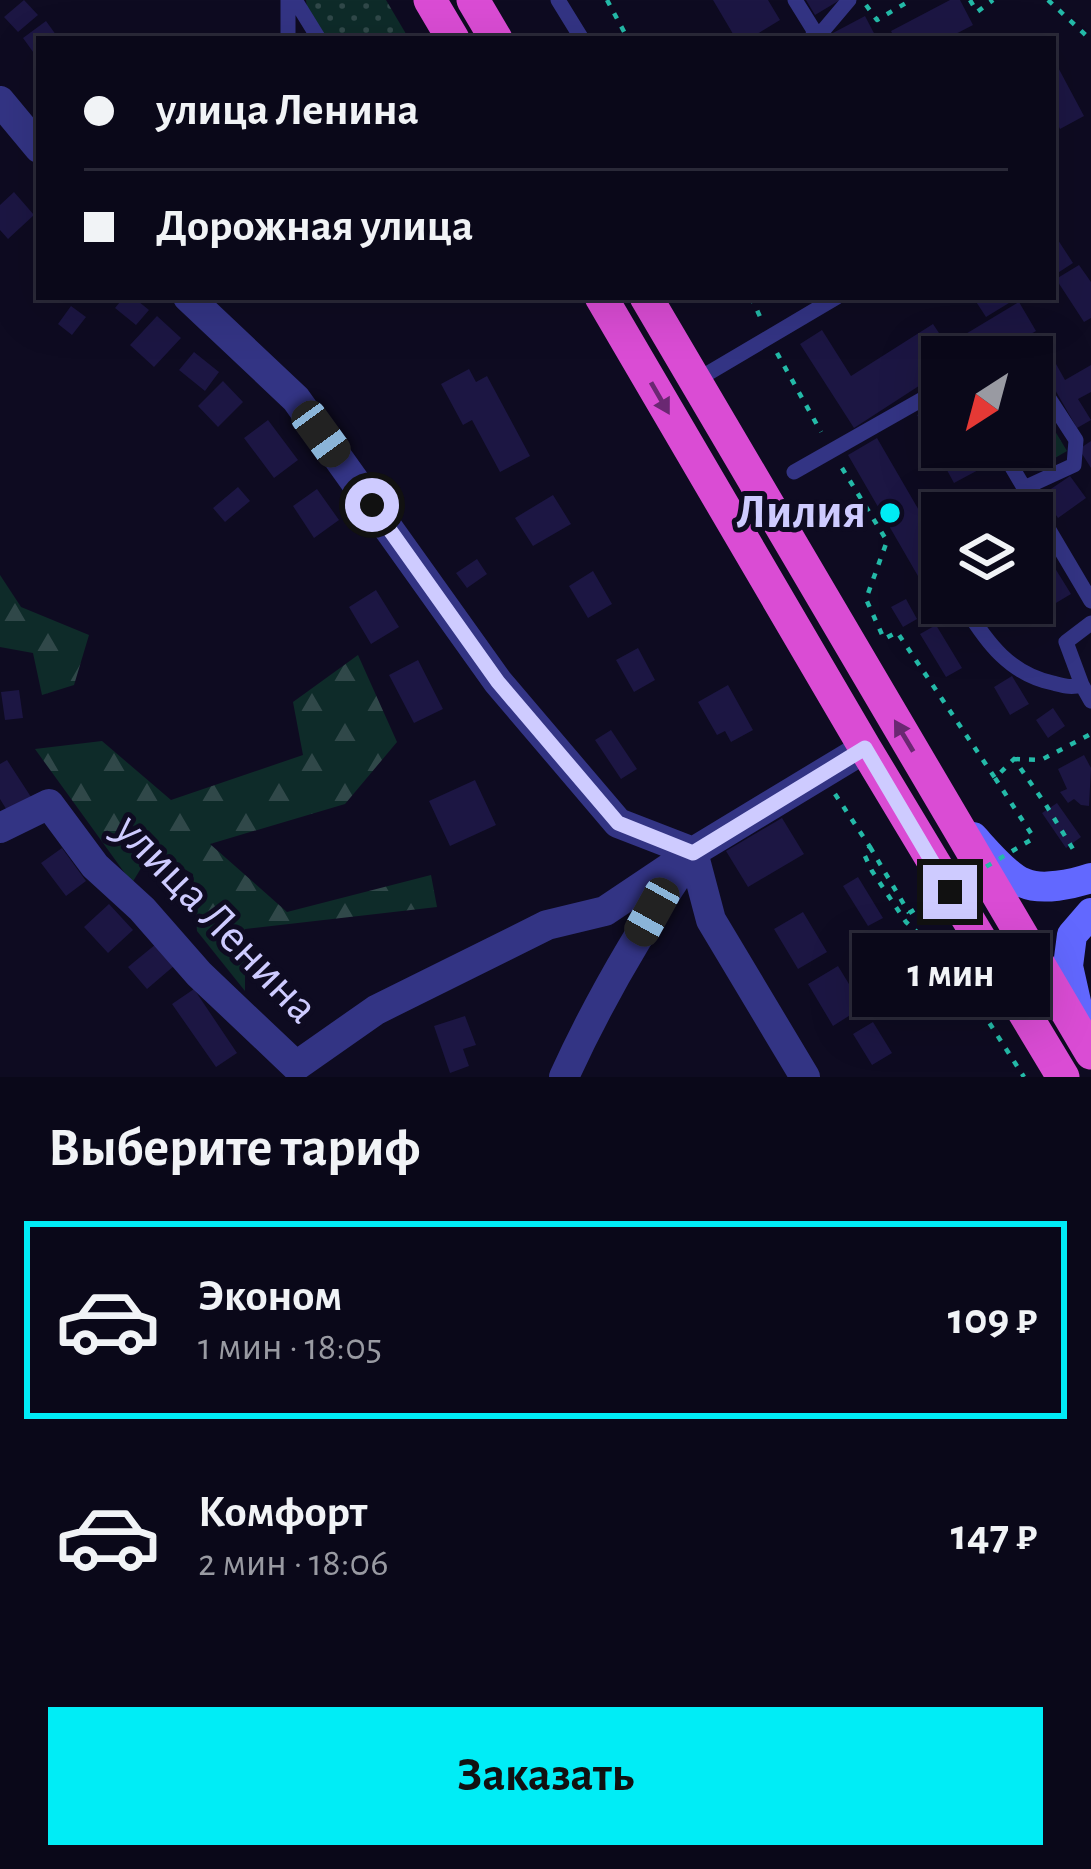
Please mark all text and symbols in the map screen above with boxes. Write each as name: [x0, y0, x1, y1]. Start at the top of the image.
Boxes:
text: улица Ленина: [156, 88, 419, 133]
text: Дорожная улица: [156, 204, 473, 249]
north arrow: [921, 336, 1053, 468]
map controls: [921, 336, 1053, 624]
one-way arrow: [649, 381, 670, 415]
car: [285, 394, 357, 474]
route start: [345, 478, 399, 532]
place label: Лилия: [736, 489, 866, 537]
button: layers: [921, 492, 1053, 624]
marker: Лилия: [877, 500, 903, 526]
one-way arrow: [894, 719, 915, 752]
street label: улица Ленина: [104, 805, 327, 1033]
route end: [923, 865, 977, 919]
car: [619, 872, 685, 952]
callout: 1 мин: [851, 934, 1049, 1018]
text: 1 мин: [908, 955, 994, 994]
text: Выберите тариф: [48, 1122, 420, 1176]
icon: car: [54, 1266, 162, 1374]
text: Эконом: [198, 1274, 342, 1319]
text: 109 ₽: [948, 1297, 1037, 1342]
text: 1 мин · 18:05: [198, 1328, 382, 1367]
icon: car: [54, 1482, 162, 1590]
text: Комфорт: [198, 1490, 367, 1535]
text: 147 ₽: [951, 1513, 1037, 1558]
text: 2 мин · 18:06: [198, 1544, 389, 1583]
button: Заказать: [48, 1707, 1043, 1845]

